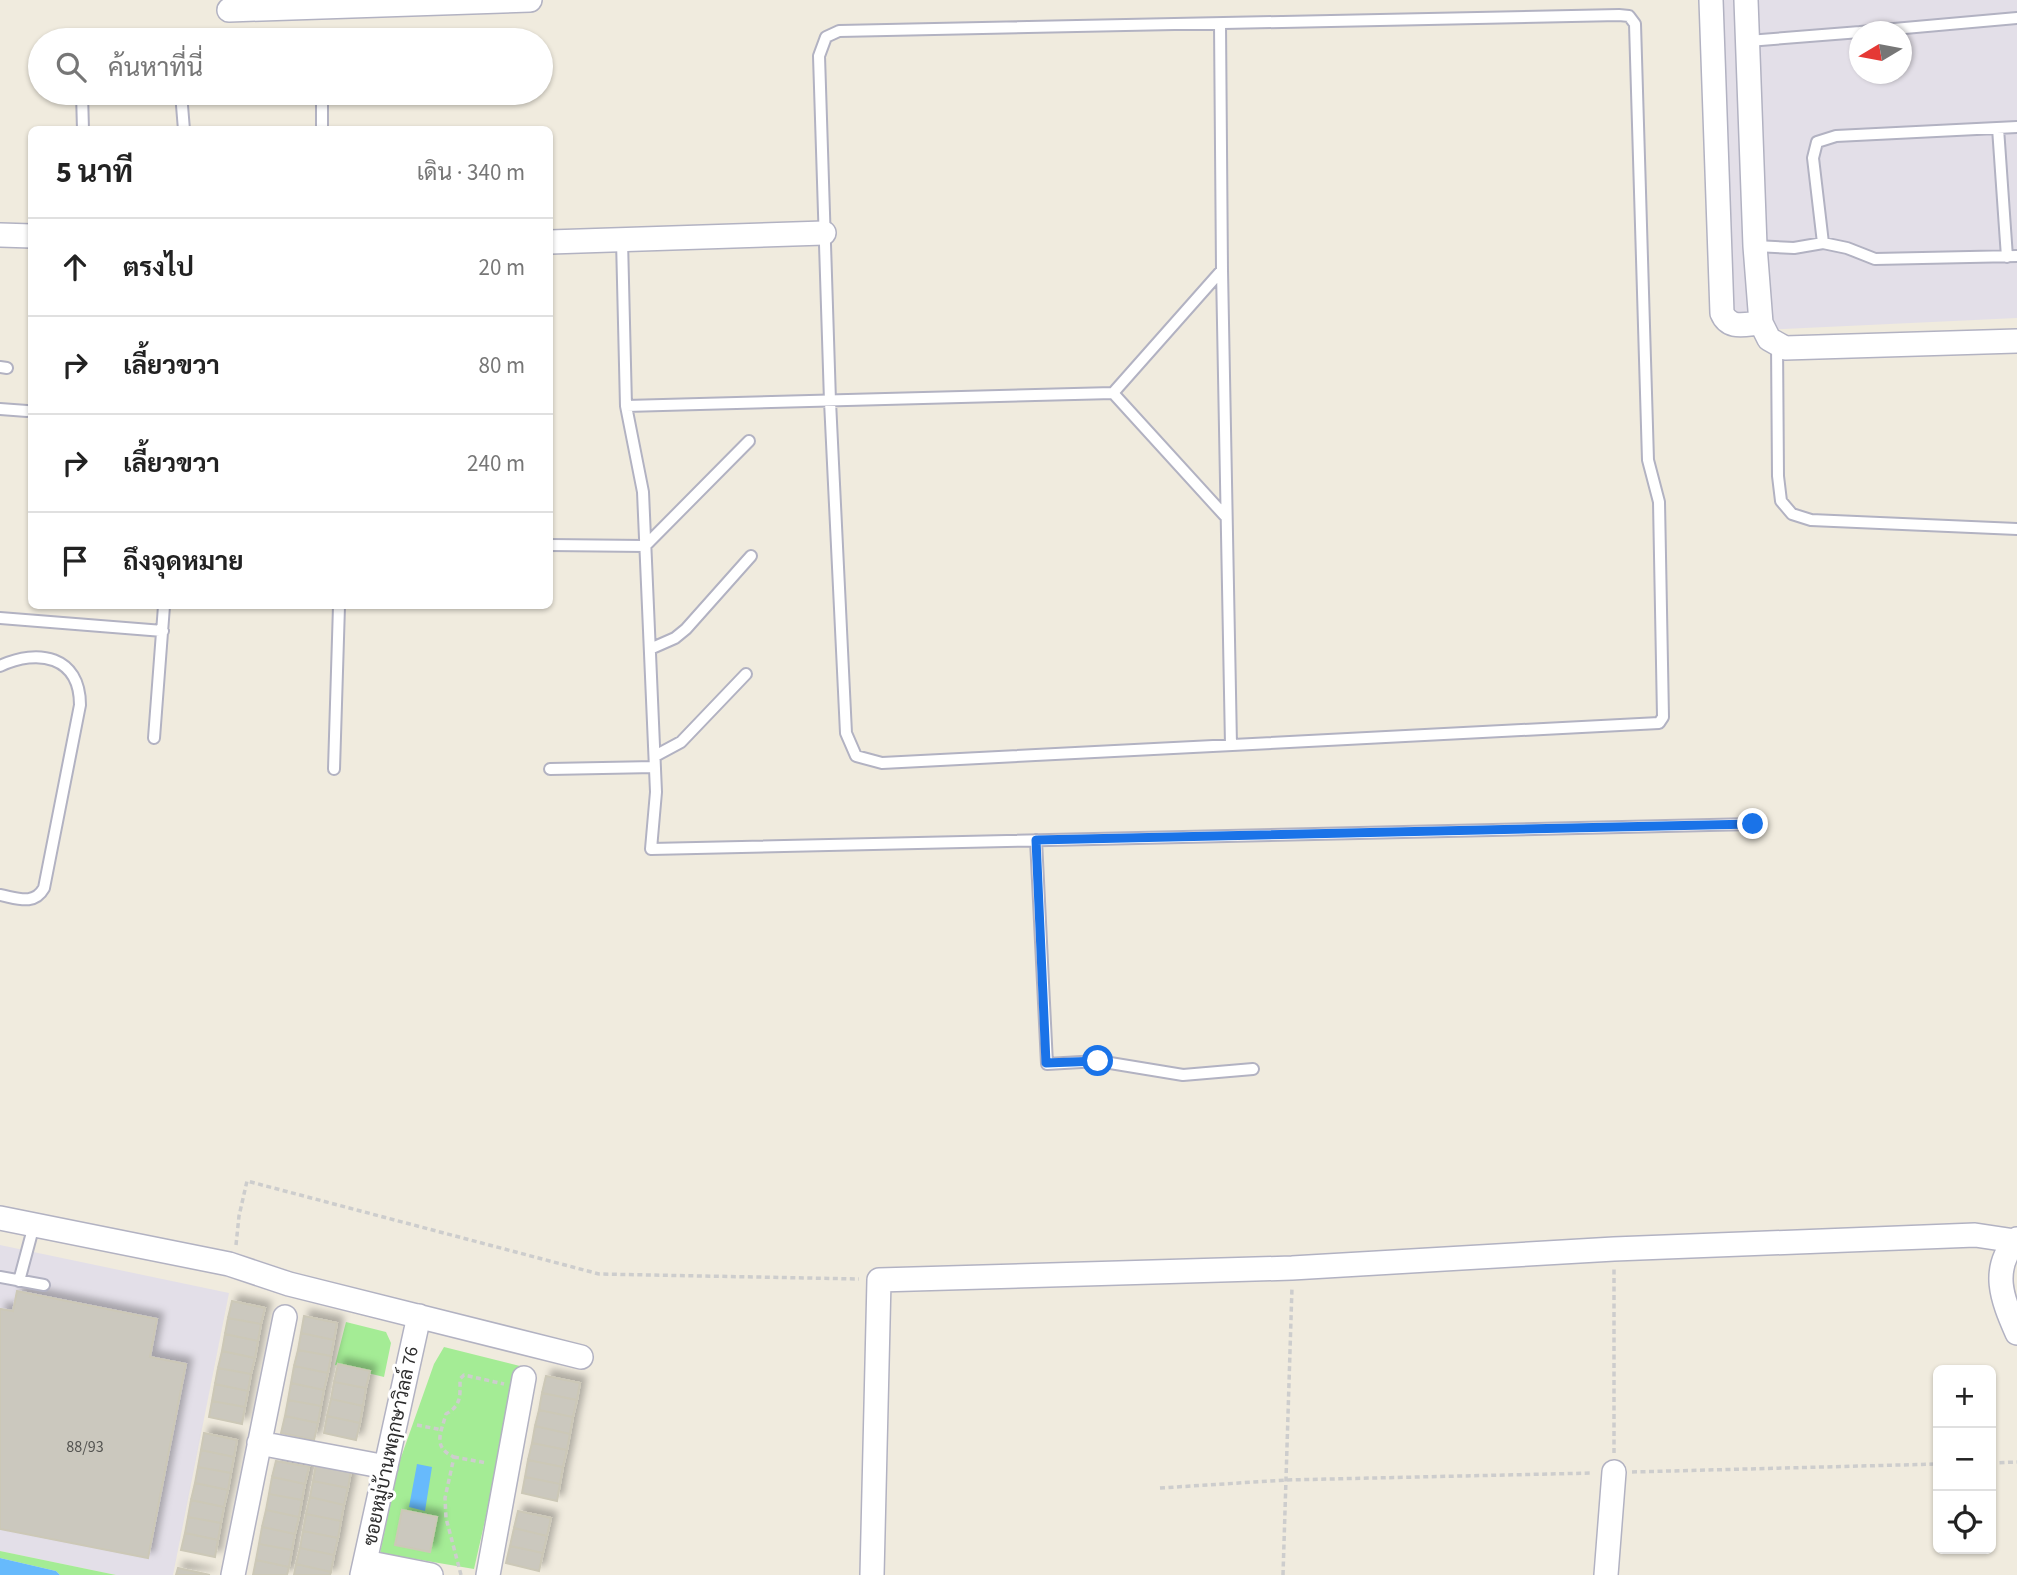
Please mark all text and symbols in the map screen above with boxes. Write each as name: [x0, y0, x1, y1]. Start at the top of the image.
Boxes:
north arrow: [1849, 21, 1912, 84]
search box: [28, 28, 553, 105]
icon: search: [52, 48, 90, 86]
text: ค้นหาที่นี่: [108, 49, 203, 86]
text: 5 นาที: [56, 151, 133, 194]
text: เดิน · 340 m: [417, 156, 525, 189]
icon: ahead: [56, 248, 94, 286]
text: ตรงไป: [123, 249, 194, 286]
text: 20 m: [478, 251, 525, 284]
icon: right: [56, 346, 94, 384]
text: เลี้ยวขวา: [123, 347, 220, 384]
text: 80 m: [478, 349, 525, 382]
icon: right: [56, 444, 94, 482]
text: เลี้ยวขวา: [123, 445, 220, 482]
text: 240 m: [467, 447, 525, 480]
icon: arrive: [56, 542, 94, 580]
text: ถึงจุดหมาย: [123, 543, 244, 580]
route end: [1737, 808, 1768, 839]
route start: [1082, 1045, 1113, 1076]
street label: ซอยหมู่บ้านพฤกษาวิลล์ 76: [357, 1344, 426, 1549]
map controls: [1933, 1365, 1996, 1554]
button: +: [1933, 1365, 1996, 1428]
button: −: [1933, 1428, 1996, 1491]
house number: 88/93: [66, 1436, 104, 1458]
button: locate: [1933, 1491, 1996, 1554]

